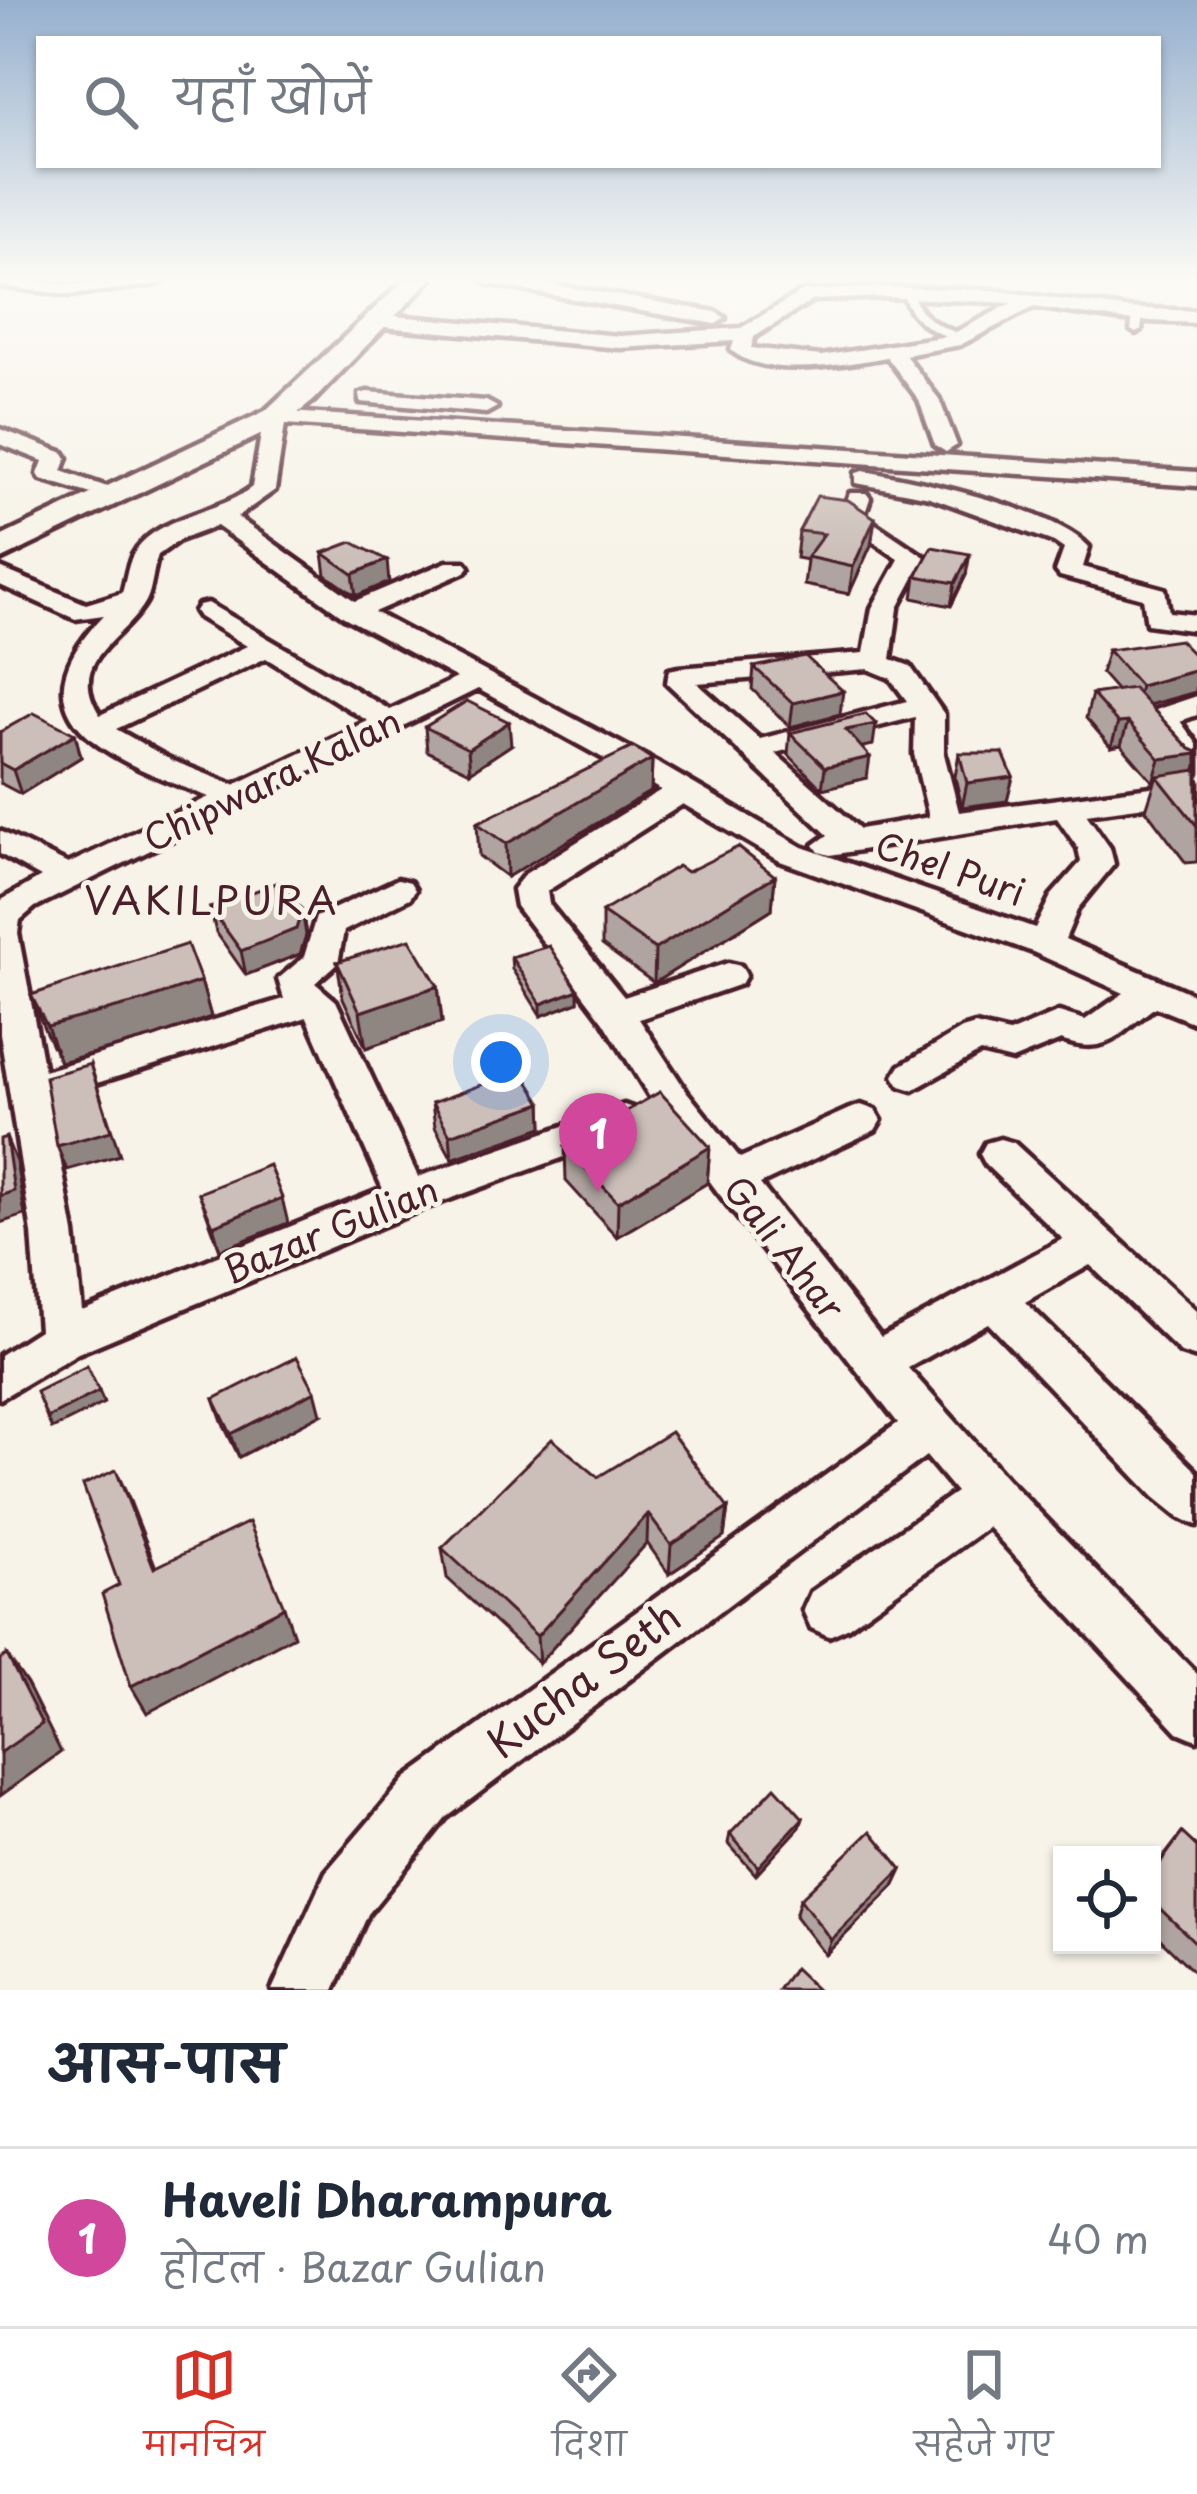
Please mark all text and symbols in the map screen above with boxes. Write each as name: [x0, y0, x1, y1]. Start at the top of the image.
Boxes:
search box: [36, 36, 1161, 168]
text: यहाँ खोजें: [174, 61, 371, 129]
icon: search: [78, 69, 144, 135]
street label: Chipwara Kalan: [133, 692, 409, 864]
street label: Chel Puri: [869, 816, 1033, 918]
district label: VAKILPURA: [84, 869, 340, 928]
your location: [471, 1032, 531, 1092]
pin: 1: [559, 1093, 637, 1192]
street label: Bazar Gulian: [215, 1161, 446, 1296]
street label: Gali Ahar: [712, 1163, 859, 1331]
street label: Kucha Seth: [472, 1584, 693, 1772]
map controls: [1053, 1846, 1161, 1954]
button: locate: [1053, 1846, 1161, 1954]
text: आस-पास: [48, 2022, 284, 2099]
text: Haveli Dharampura: [162, 2164, 612, 2232]
text: 1: [78, 2208, 96, 2267]
text: 40 m: [1047, 2208, 1149, 2267]
text: होटल · Bazar Gulian: [162, 2236, 546, 2295]
tab: मानचित्र: [144, 2342, 265, 2481]
tab: दिशा: [552, 2342, 627, 2481]
tab: सहेजे गए: [914, 2342, 1053, 2481]

